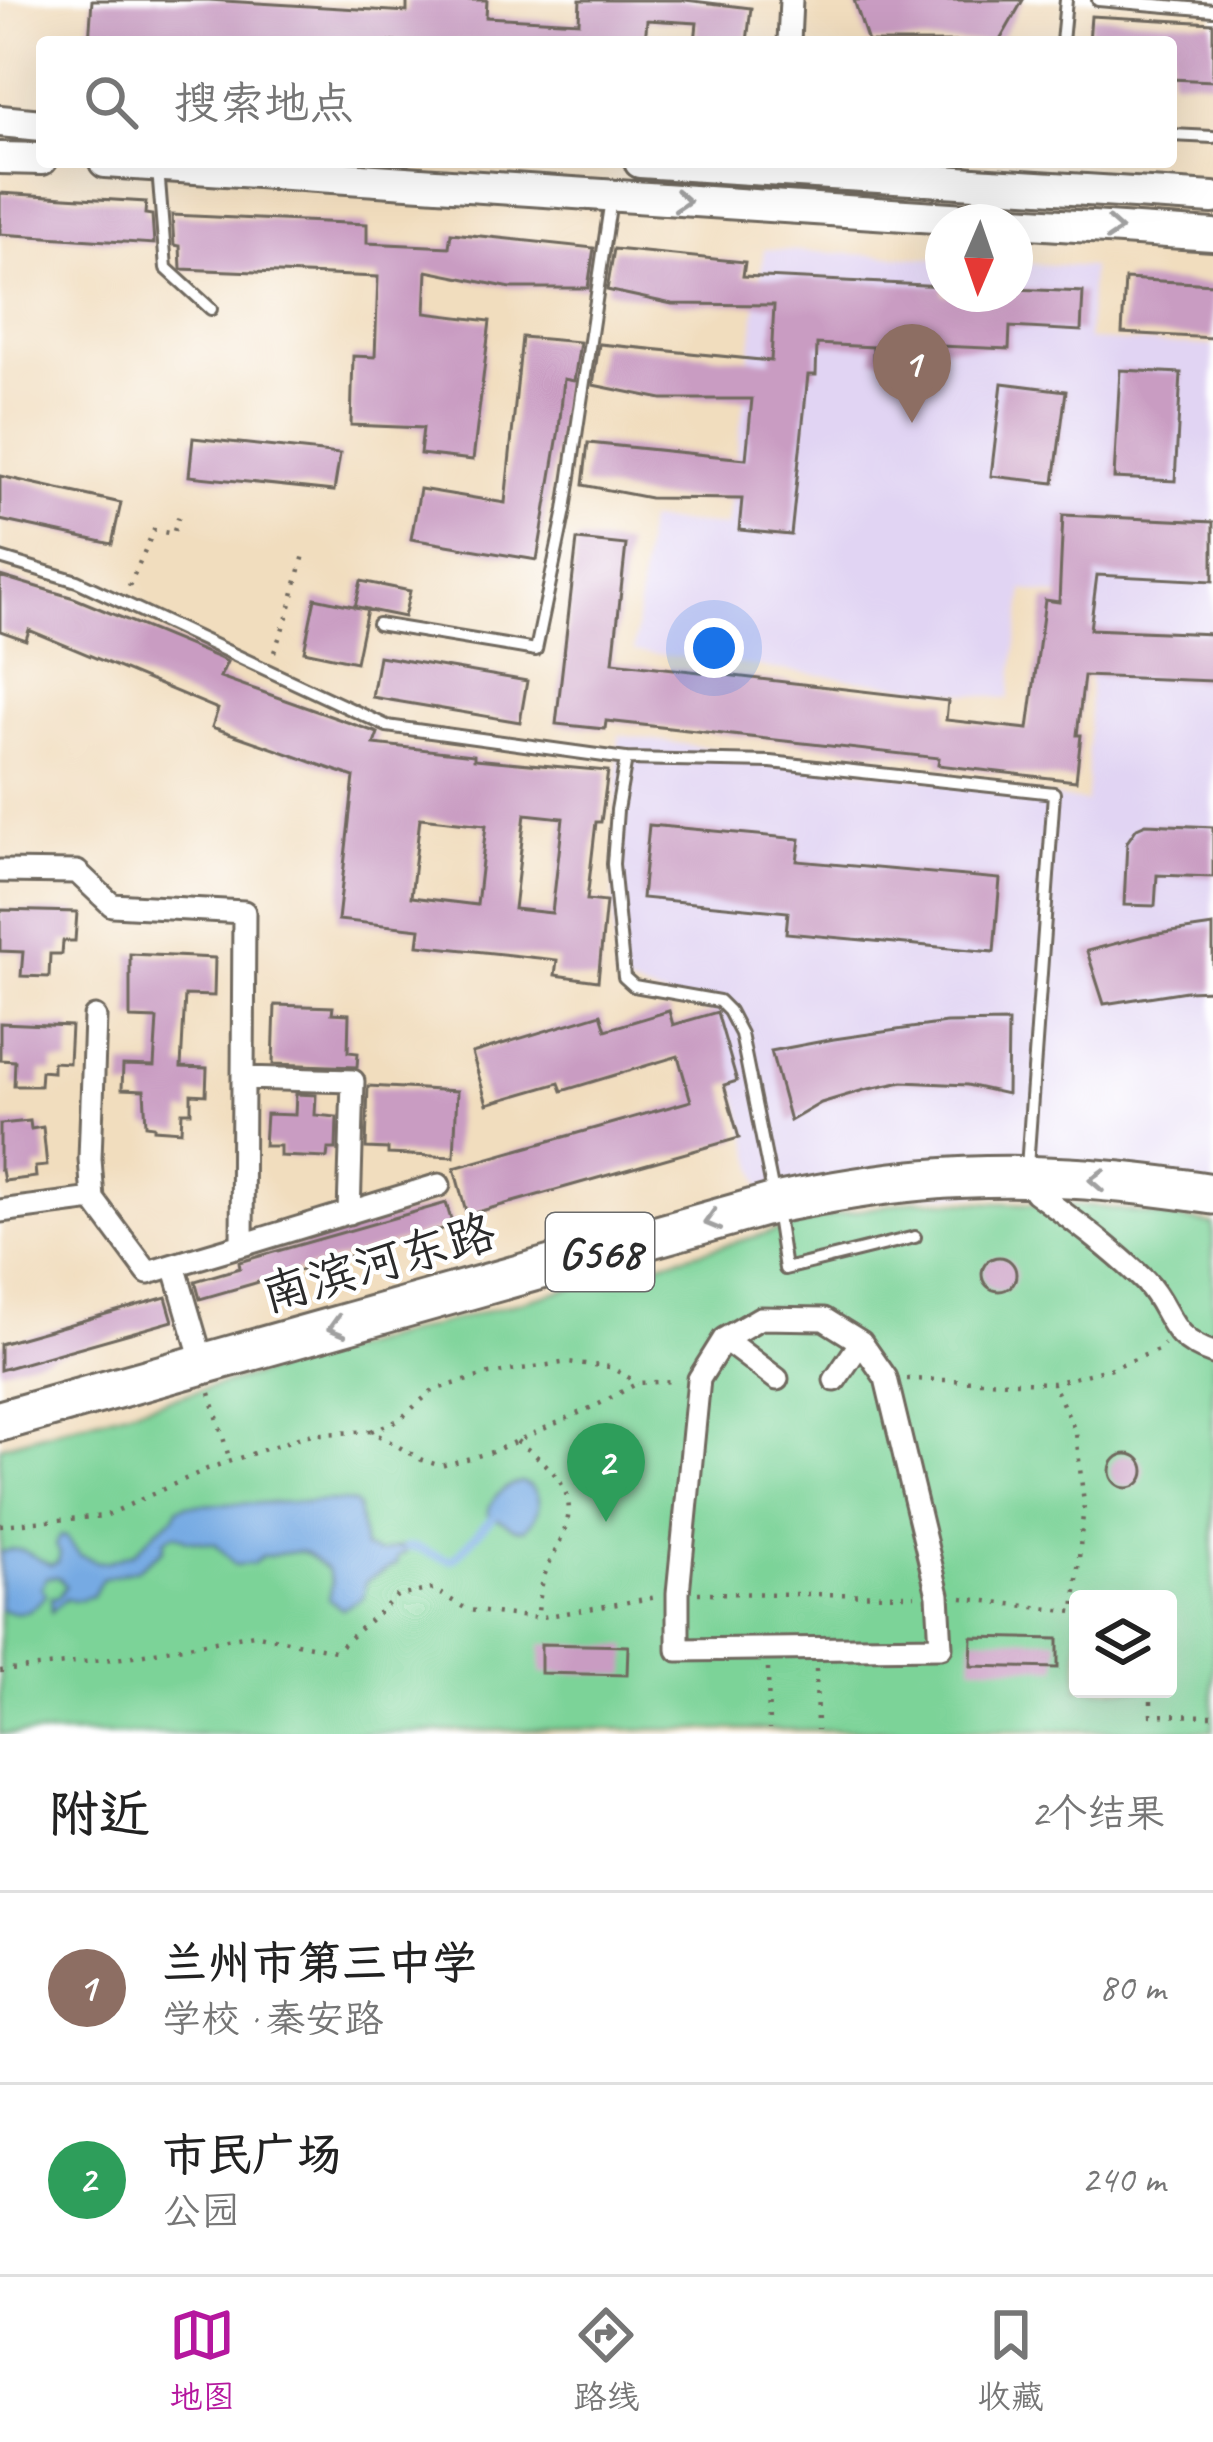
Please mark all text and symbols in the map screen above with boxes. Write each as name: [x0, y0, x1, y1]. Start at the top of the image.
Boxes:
search box: [36, 36, 1177, 168]
icon: search: [78, 69, 144, 135]
text: 搜索地点: [174, 75, 354, 132]
one-way arrow: [673, 187, 692, 213]
north arrow: [925, 204, 1033, 312]
one-way arrow: [1105, 215, 1124, 241]
pin: 1: [873, 324, 951, 423]
your location: [684, 618, 744, 678]
one-way arrow: [1087, 1167, 1106, 1193]
street label: 南滨河东路: [255, 1201, 502, 1325]
one-way arrow: [702, 1207, 723, 1232]
road number: G568: [546, 1213, 654, 1291]
one-way arrow: [326, 1312, 347, 1337]
pin: 2: [567, 1423, 645, 1522]
map controls: [1069, 1590, 1177, 1698]
button: layers: [1069, 1590, 1177, 1698]
text: 附近: [48, 1782, 150, 1846]
text: 2个结果: [1030, 1789, 1165, 1838]
text: 兰州市第三中学: [162, 1935, 477, 1992]
text: 1: [78, 1963, 96, 2012]
text: 80 m: [1099, 1963, 1165, 2012]
text: 学校 · 秦安路: [162, 1995, 383, 2044]
text: 市民广场: [162, 2127, 342, 2184]
text: 2: [78, 2155, 96, 2204]
text: 240 m: [1081, 2155, 1165, 2204]
text: 公园: [162, 2187, 240, 2236]
tab: 地图: [169, 2302, 235, 2418]
tab: 路线: [573, 2302, 639, 2418]
tab: 收藏: [978, 2302, 1044, 2418]

